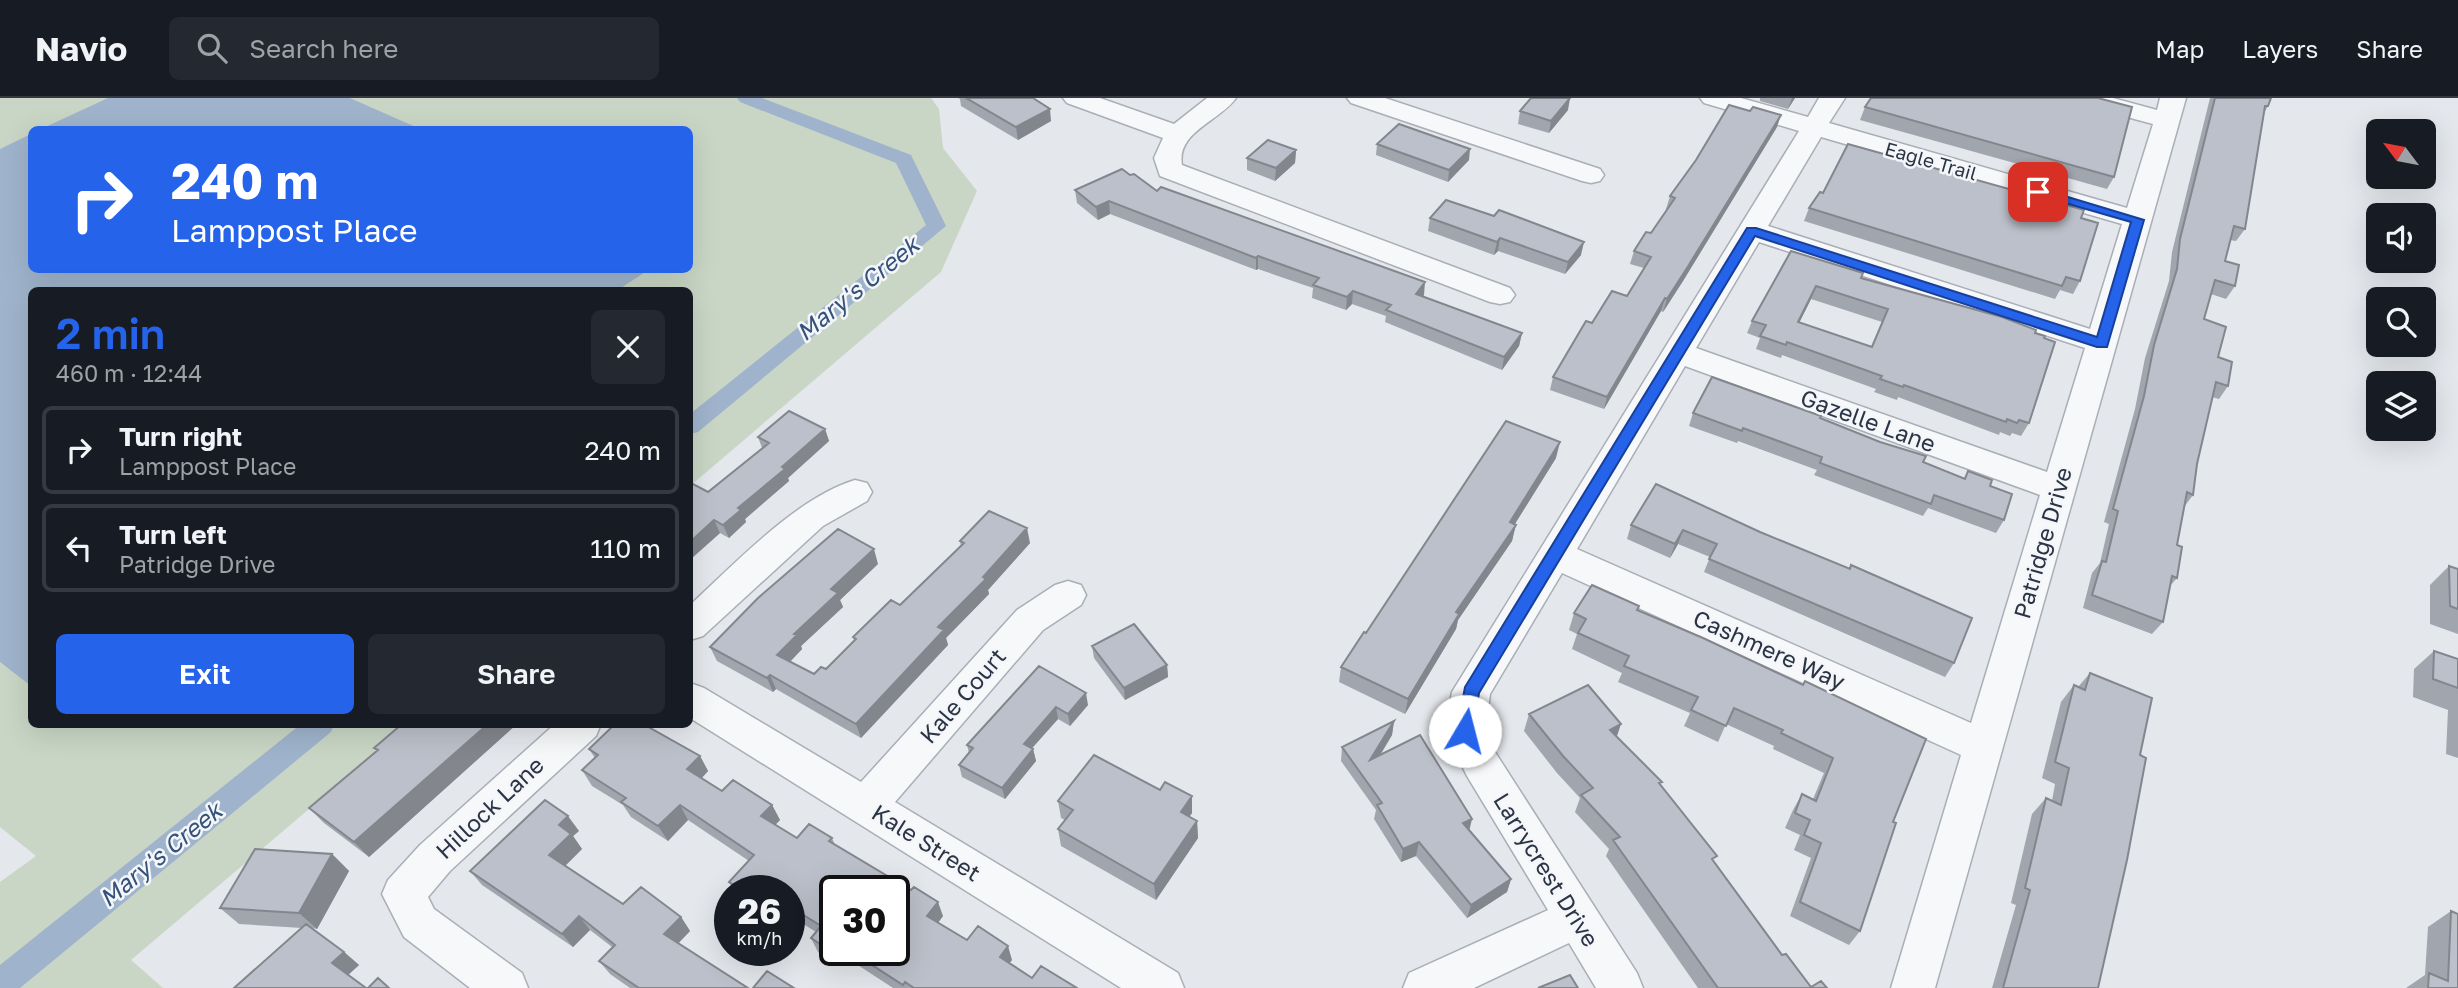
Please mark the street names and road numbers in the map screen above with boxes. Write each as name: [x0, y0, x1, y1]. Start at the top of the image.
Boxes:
street label: Eagle Trail: [1882, 136, 1980, 185]
street label: Gazelle Lane: [1797, 383, 1940, 457]
street label: Patridge Drive: [2007, 464, 2077, 622]
street label: Cashmere Way: [1689, 603, 1850, 695]
street label: Kale Court: [913, 642, 1011, 749]
street label: Hillock Lane: [430, 750, 549, 864]
street label: Larrycrest Drive: [1488, 787, 1605, 952]
street label: Kale Street: [867, 798, 986, 887]

